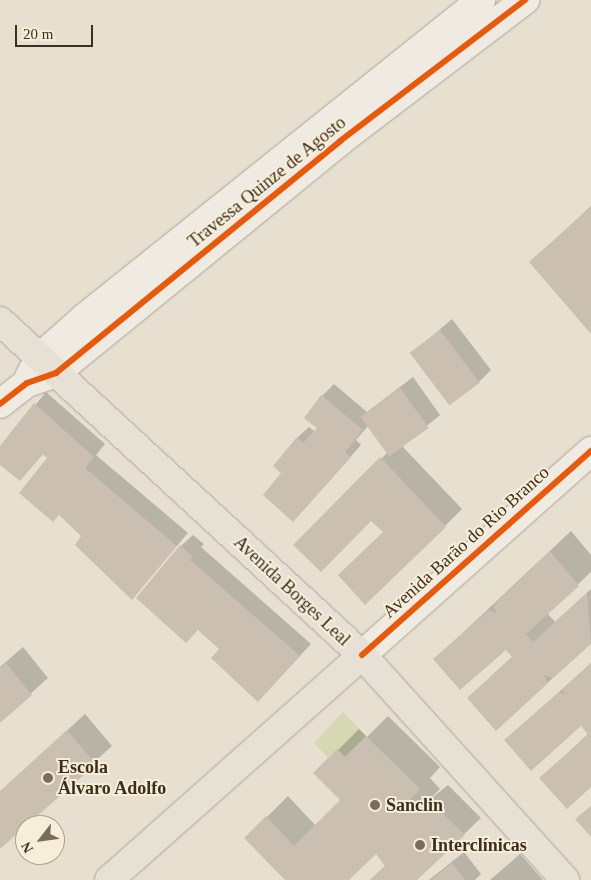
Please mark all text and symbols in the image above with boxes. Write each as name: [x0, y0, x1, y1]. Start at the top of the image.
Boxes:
scale bar: [18, 15, 95, 47]
text: 20 m: [23, 26, 53, 42]
street label: Travessa Quinze de Agosto: [183, 111, 351, 253]
street label: Avenida Barão do Rio Branco: [378, 462, 554, 622]
street label: Avenida Borges Leal: [229, 532, 355, 650]
place label: Escola Álvaro Adolfo: [58, 757, 167, 800]
marker: Escola Álvaro Adolfo: [42, 772, 54, 784]
place label: Sanclin: [386, 794, 443, 816]
marker: Sanclin: [368, 798, 382, 812]
north arrow: [15, 815, 65, 865]
place label: Interclínicas: [431, 834, 527, 856]
marker: Interclínicas: [413, 838, 427, 852]
text: N: [18, 839, 36, 855]

